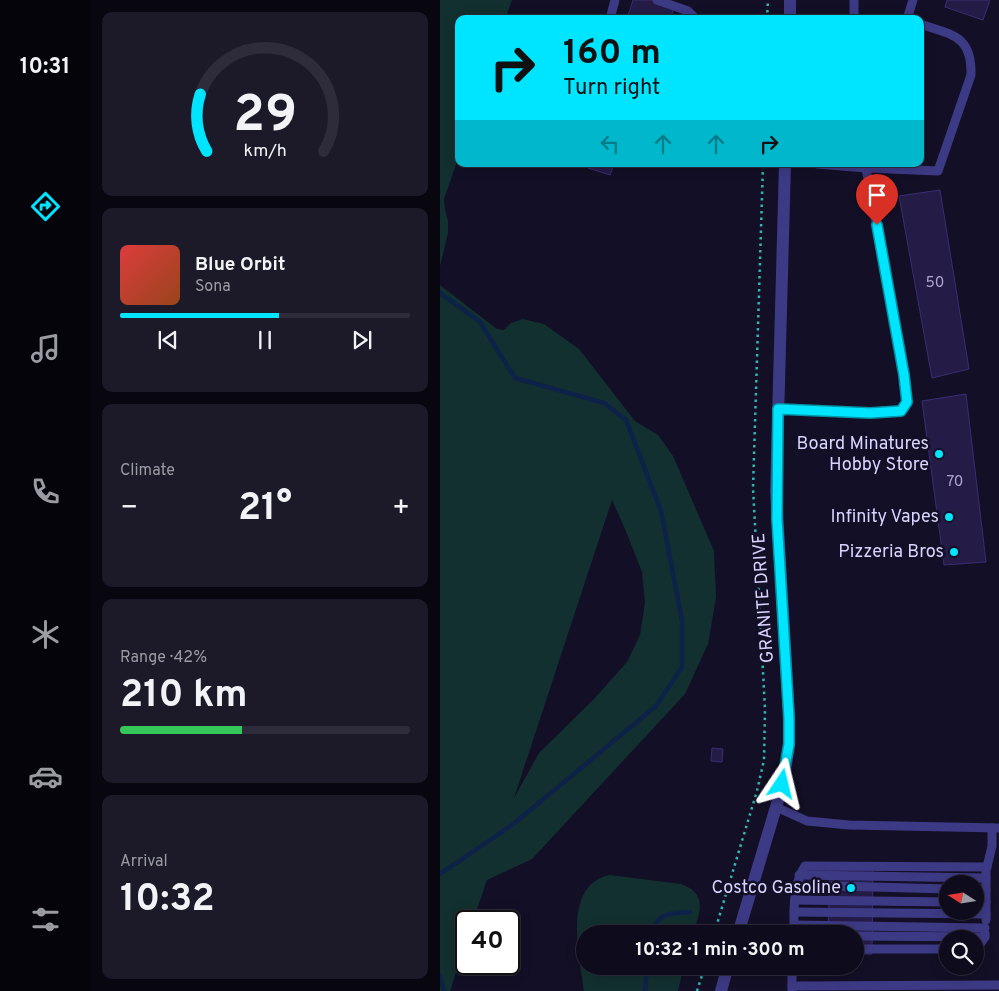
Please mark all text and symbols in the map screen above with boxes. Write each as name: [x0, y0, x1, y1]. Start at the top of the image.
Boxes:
text: 160 m: [563, 32, 661, 76]
icon: right: [480, 35, 545, 100]
text: 10:31: [20, 54, 70, 81]
text: Turn right: [563, 75, 660, 102]
text: 29: [233, 84, 297, 150]
icon: left: [596, 130, 624, 158]
icon: ahead: [649, 130, 677, 158]
icon: ahead: [702, 130, 730, 158]
icon: right: [755, 130, 783, 158]
text: km/h: [243, 140, 287, 163]
pin: [856, 174, 898, 225]
icon: arrive: [863, 181, 891, 209]
icon: directions: [28, 189, 63, 224]
text: Blue Orbit: [195, 253, 285, 277]
house number: 50: [926, 274, 944, 293]
text: Sona: [195, 277, 231, 297]
icon: previous: [154, 326, 182, 354]
icon: pause: [251, 326, 279, 354]
icon: next: [348, 326, 376, 354]
icon: music: [28, 331, 63, 366]
place label: Board Minatures Hobby Store: [797, 433, 929, 477]
marker: Board Minatures Hobby Store: [933, 448, 945, 460]
text: Climate: [120, 461, 175, 481]
house number: 70: [946, 473, 964, 492]
icon: phone: [28, 474, 63, 509]
text: 21°: [238, 485, 292, 534]
text: −: [120, 491, 138, 527]
text: +: [392, 491, 410, 527]
place label: Infinity Vapes: [830, 506, 939, 529]
marker: Infinity Vapes: [943, 511, 955, 523]
street label: GRANITE DRIVE: [748, 532, 780, 664]
place label: Pizzeria Bros: [838, 541, 944, 564]
marker: Pizzeria Bros: [948, 546, 960, 558]
icon: climate: [28, 617, 63, 652]
text: Range · 42%: [120, 648, 207, 668]
text: 210 km: [120, 672, 248, 721]
position arrow: [755, 757, 807, 809]
icon: car: [28, 759, 63, 794]
text: Arrival: [120, 852, 168, 872]
north arrow: [939, 875, 984, 920]
map controls: [939, 875, 984, 975]
text: 10:32: [120, 876, 215, 925]
place label: Costco Gasoline: [712, 877, 841, 900]
marker: Costco Gasoline: [845, 882, 857, 894]
icon: filters: [28, 902, 63, 937]
speed limit sign: 40: [455, 910, 520, 975]
button: search: [939, 930, 984, 975]
text: 10:32 · 1 min · 300 m: [635, 938, 805, 962]

